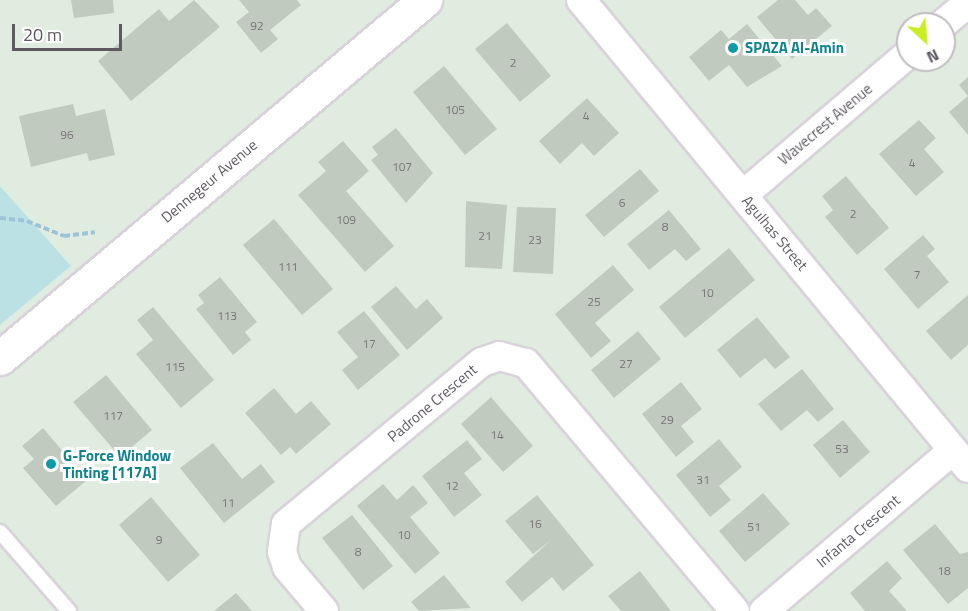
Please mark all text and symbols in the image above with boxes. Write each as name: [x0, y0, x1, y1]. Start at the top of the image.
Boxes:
scale bar: [15, 12, 124, 50]
north arrow: [896, 12, 956, 72]
house number: 92: [250, 19, 264, 33]
text: 20 m: [23, 21, 62, 48]
place label: SPAZA Al-Amin: [745, 39, 844, 57]
marker: SPAZA Al-Amin: [726, 41, 740, 55]
text: N: [923, 43, 943, 70]
house number: 2: [510, 56, 516, 70]
street label: Wavecrest Avenue: [774, 80, 876, 168]
house number: 105: [445, 103, 465, 117]
house number: 4: [583, 109, 589, 123]
house number: 96: [60, 128, 74, 142]
street label: Dennegeur Avenue: [157, 136, 261, 226]
house number: 4: [909, 156, 915, 170]
house number: 107: [392, 160, 412, 174]
street label: Agulhas Street: [738, 192, 812, 274]
house number: 6: [619, 196, 625, 210]
house number: 2: [850, 207, 856, 221]
house number: 109: [336, 213, 356, 227]
house number: 8: [662, 220, 668, 234]
house number: 21: [478, 229, 492, 243]
house number: 23: [528, 233, 542, 247]
house number: 111: [278, 260, 298, 274]
house number: 7: [914, 268, 920, 282]
house number: 10: [700, 286, 714, 300]
house number: 25: [587, 295, 601, 309]
house number: 113: [217, 309, 237, 323]
house number: 17: [362, 337, 376, 351]
house number: 27: [619, 357, 633, 371]
house number: 115: [165, 360, 185, 374]
street label: Padrone Crescent: [384, 360, 480, 446]
house number: 117: [103, 409, 123, 423]
house number: 29: [660, 413, 674, 427]
house number: 14: [490, 428, 504, 442]
house number: 53: [835, 442, 849, 456]
place label: G-Force Window Tinting [117A]: [63, 446, 171, 481]
marker: G-Force Window Tinting [117A]: [44, 457, 58, 471]
house number: 31: [696, 473, 710, 487]
house number: 12: [445, 479, 459, 493]
street label: Infanta Crescent: [813, 491, 903, 571]
house number: 11: [221, 496, 235, 510]
house number: 16: [528, 517, 542, 531]
house number: 51: [747, 520, 761, 534]
house number: 10: [397, 528, 411, 542]
house number: 9: [156, 533, 162, 547]
house number: 8: [355, 545, 361, 559]
house number: 18: [937, 564, 951, 578]

